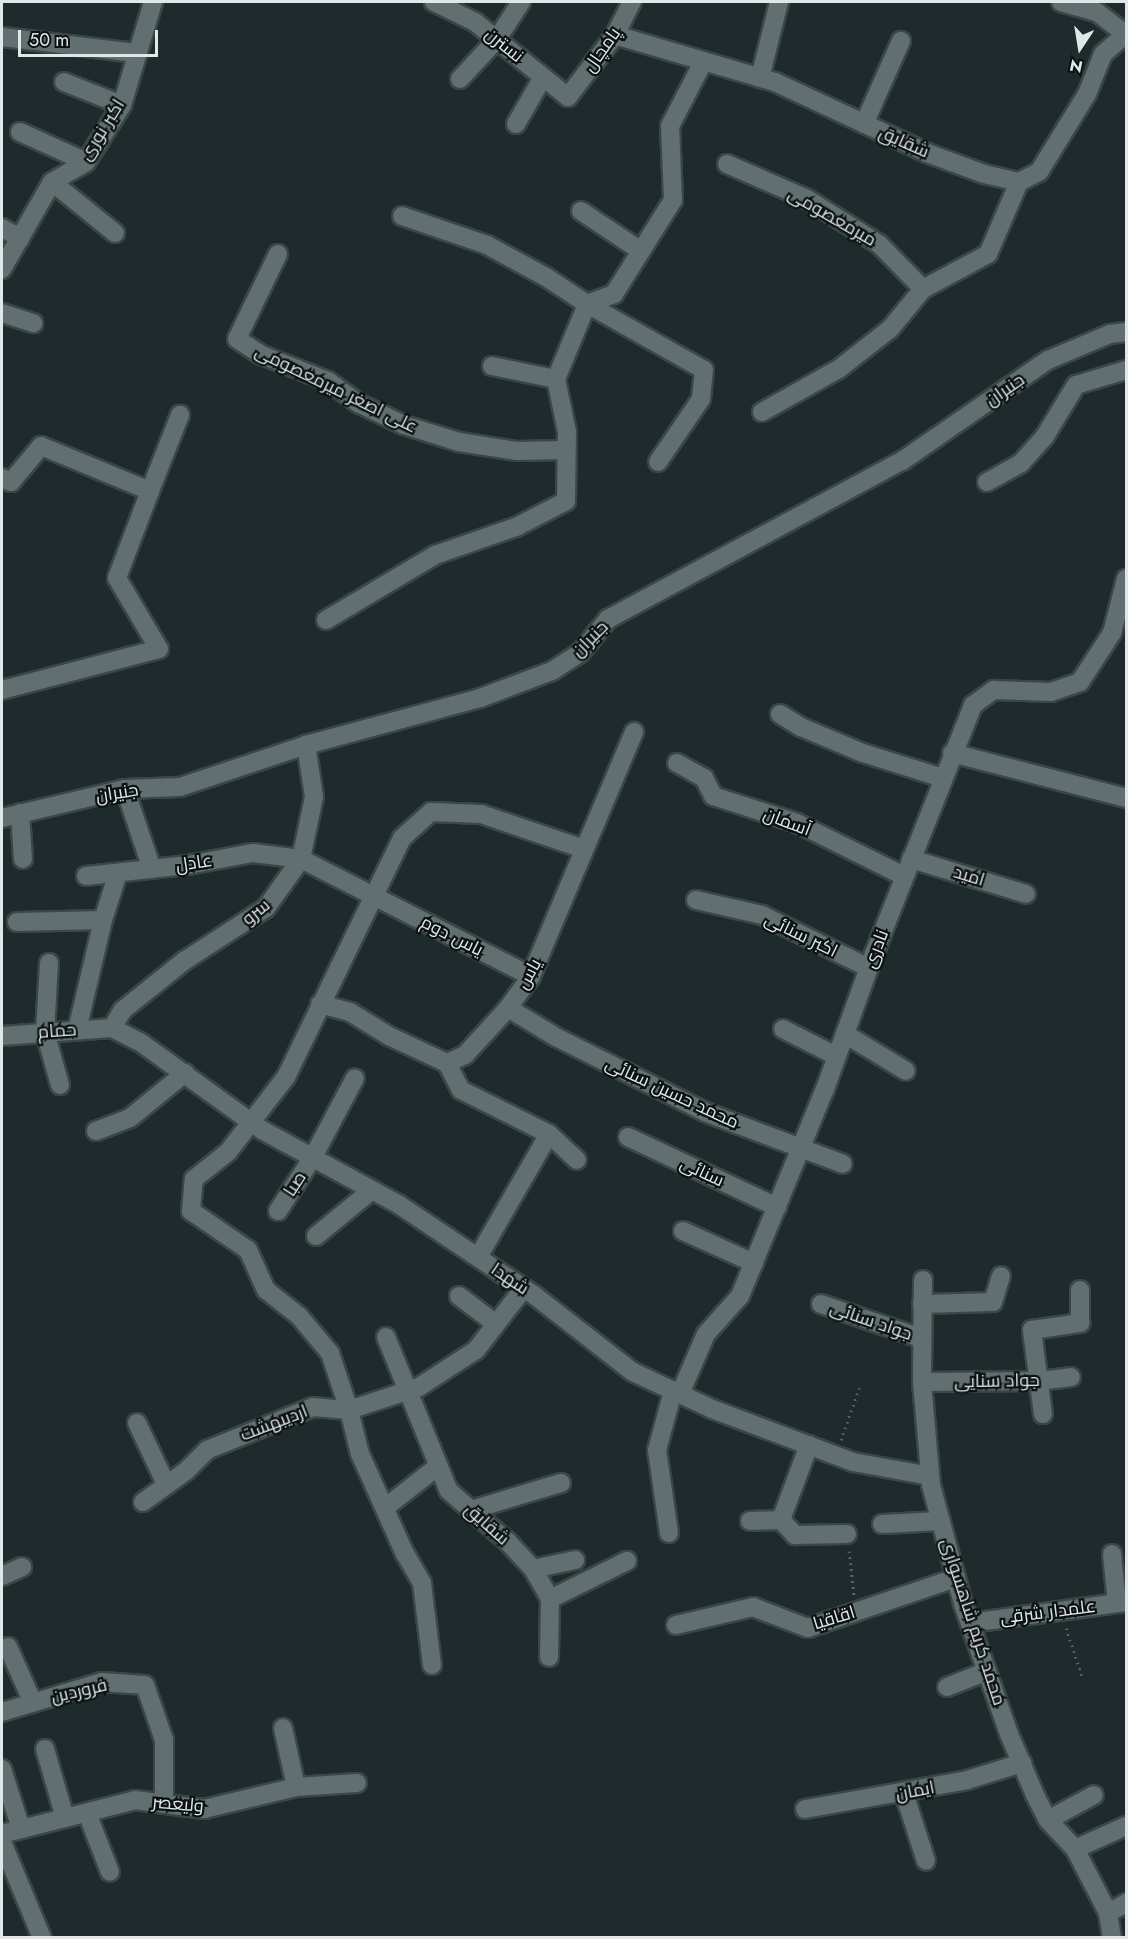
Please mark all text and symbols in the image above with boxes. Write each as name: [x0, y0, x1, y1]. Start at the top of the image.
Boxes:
scale bar: [21, 18, 160, 56]
north arrow: [1050, 18, 1110, 78]
street label: نسترن: [481, 23, 527, 67]
street label: پامچال: [579, 23, 625, 77]
text: 50 m: [29, 27, 69, 53]
text: N: [1068, 54, 1085, 79]
street label: اکبر نوری: [75, 95, 129, 165]
street label: شقایق: [876, 121, 932, 163]
street label: میرمعصومی: [784, 183, 880, 251]
street label: علی اصغر میرمعصومی: [251, 340, 421, 438]
street label: جنیران: [981, 369, 1029, 411]
street label: جنیران: [567, 616, 613, 662]
street label: جنیران: [94, 779, 140, 807]
street label: آسمان: [760, 803, 814, 841]
street label: عادل: [174, 849, 214, 877]
street label: امید: [951, 861, 987, 891]
street label: سرو: [238, 894, 274, 930]
street label: اکبر سنائی: [761, 908, 841, 962]
street label: یاس دوم: [417, 911, 487, 961]
street label: نادری: [859, 927, 893, 971]
street label: یاس: [512, 955, 546, 993]
street label: حمام: [37, 1019, 77, 1043]
street label: محمد حسین سنائی: [602, 1053, 742, 1133]
street label: سنائی: [676, 1152, 728, 1192]
street label: صبا: [279, 1167, 311, 1201]
street label: شهدا: [487, 1259, 533, 1299]
street label: جواد سنائی: [827, 1297, 915, 1345]
street label: جواد سنایی: [954, 1369, 1040, 1393]
street label: اردیبهشت: [237, 1400, 311, 1446]
street label: شقایق: [460, 1498, 514, 1550]
street label: محمد کریم شاهسواری: [936, 1536, 1010, 1708]
street label: علمدار شرقی: [999, 1595, 1097, 1629]
street label: اقاقیا: [810, 1601, 858, 1635]
street label: فروردین: [49, 1674, 109, 1708]
street label: ایمان: [894, 1777, 936, 1805]
street label: ولیعصر: [151, 1791, 205, 1817]

